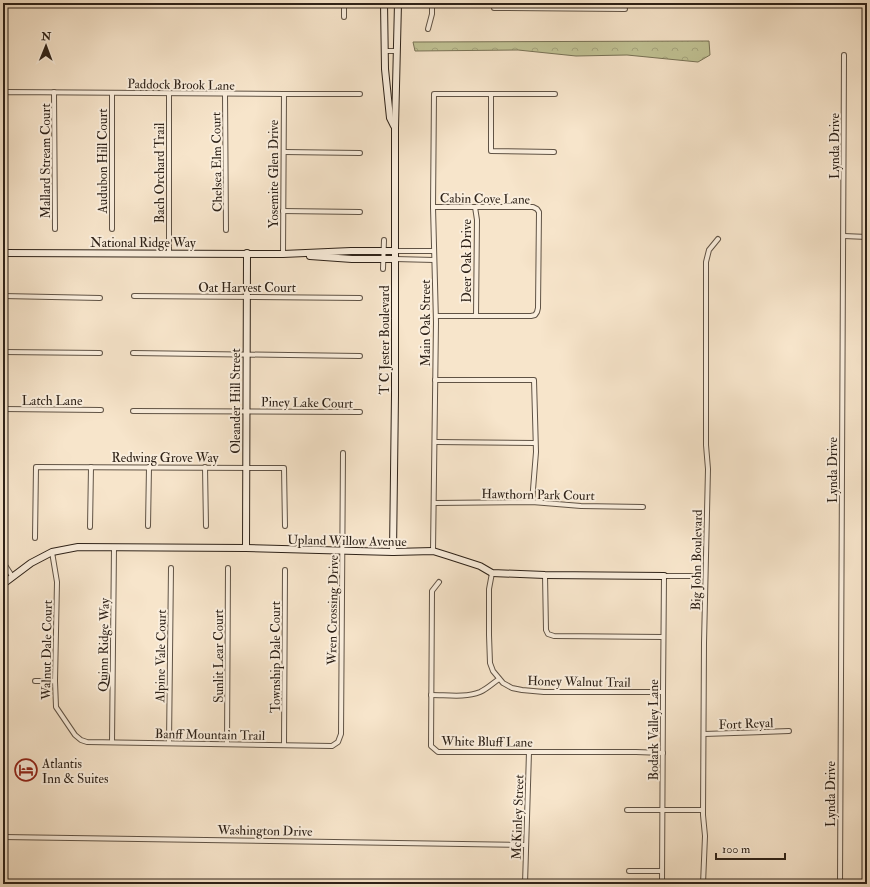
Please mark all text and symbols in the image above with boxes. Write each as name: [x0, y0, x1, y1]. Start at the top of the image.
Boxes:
north arrow: [26, 26, 66, 66]
text: N: [40, 30, 52, 43]
street label: Paddock Brook Lane: [127, 76, 235, 94]
street label: Mallard Stream Court: [38, 103, 54, 219]
street label: Audubon Hill Court: [95, 108, 111, 215]
street label: Chelsea Elm Court: [208, 112, 226, 212]
street label: Lynda Drive: [827, 112, 844, 179]
street label: Yosemite Glen Drive: [266, 119, 282, 228]
street label: Bach Orchard Trail: [152, 122, 168, 223]
street label: Cabin Cove Lane: [440, 190, 531, 208]
street label: Deer Oak Drive: [459, 219, 475, 303]
street label: National Ridge Way: [90, 235, 196, 252]
street label: Oat Harvest Court: [198, 280, 296, 296]
street label: Main Oak Street: [418, 280, 434, 366]
street label: T C Jester Boulevard: [377, 285, 393, 395]
street label: Oleander Hill Street: [228, 348, 244, 454]
street label: Latch Lane: [22, 393, 83, 409]
street label: Piney Lake Court: [261, 394, 353, 413]
street label: Lynda Drive: [825, 436, 842, 503]
street label: Redwing Grove Way: [112, 450, 219, 467]
street label: Hawthorn Park Court: [481, 486, 595, 504]
street label: Big John Boulevard: [688, 509, 706, 611]
street label: Upland Willow Avenue: [287, 532, 407, 551]
street label: Wren Crossing Drive: [324, 554, 342, 666]
street label: Quinn Ridge Way: [95, 598, 114, 692]
street label: Walnut Dale Court: [38, 600, 56, 701]
street label: Township Dale Court: [268, 601, 285, 713]
street label: Alpine Vale Court: [152, 609, 171, 704]
street label: Sunlit Lear Court: [211, 609, 227, 703]
street label: Honey Walnut Trail: [527, 673, 632, 692]
street label: Bodark Valley Lane: [646, 679, 663, 781]
street label: Fort Reyal: [718, 715, 774, 734]
street label: Banff Mountain Trail: [155, 726, 266, 744]
street label: White Bluff Lane: [440, 733, 533, 751]
place label: Atlantis Inn & Suites: [41, 756, 109, 787]
hotel icon: Atlantis Inn & Suites: [13, 757, 39, 783]
street label: Lynda Drive: [823, 760, 840, 827]
street label: McKinley Street: [509, 774, 528, 860]
street label: Washington Drive: [216, 822, 313, 840]
scale bar: [716, 835, 785, 861]
text: 100 m: [722, 842, 751, 857]

